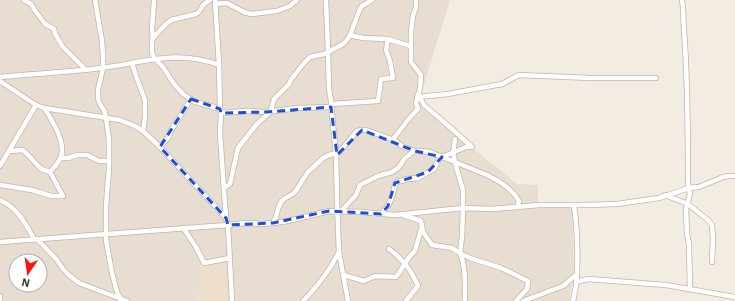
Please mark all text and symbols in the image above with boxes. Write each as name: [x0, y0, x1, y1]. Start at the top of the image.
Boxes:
north arrow: [8, 253, 48, 293]
text: N: [20, 275, 31, 290]

